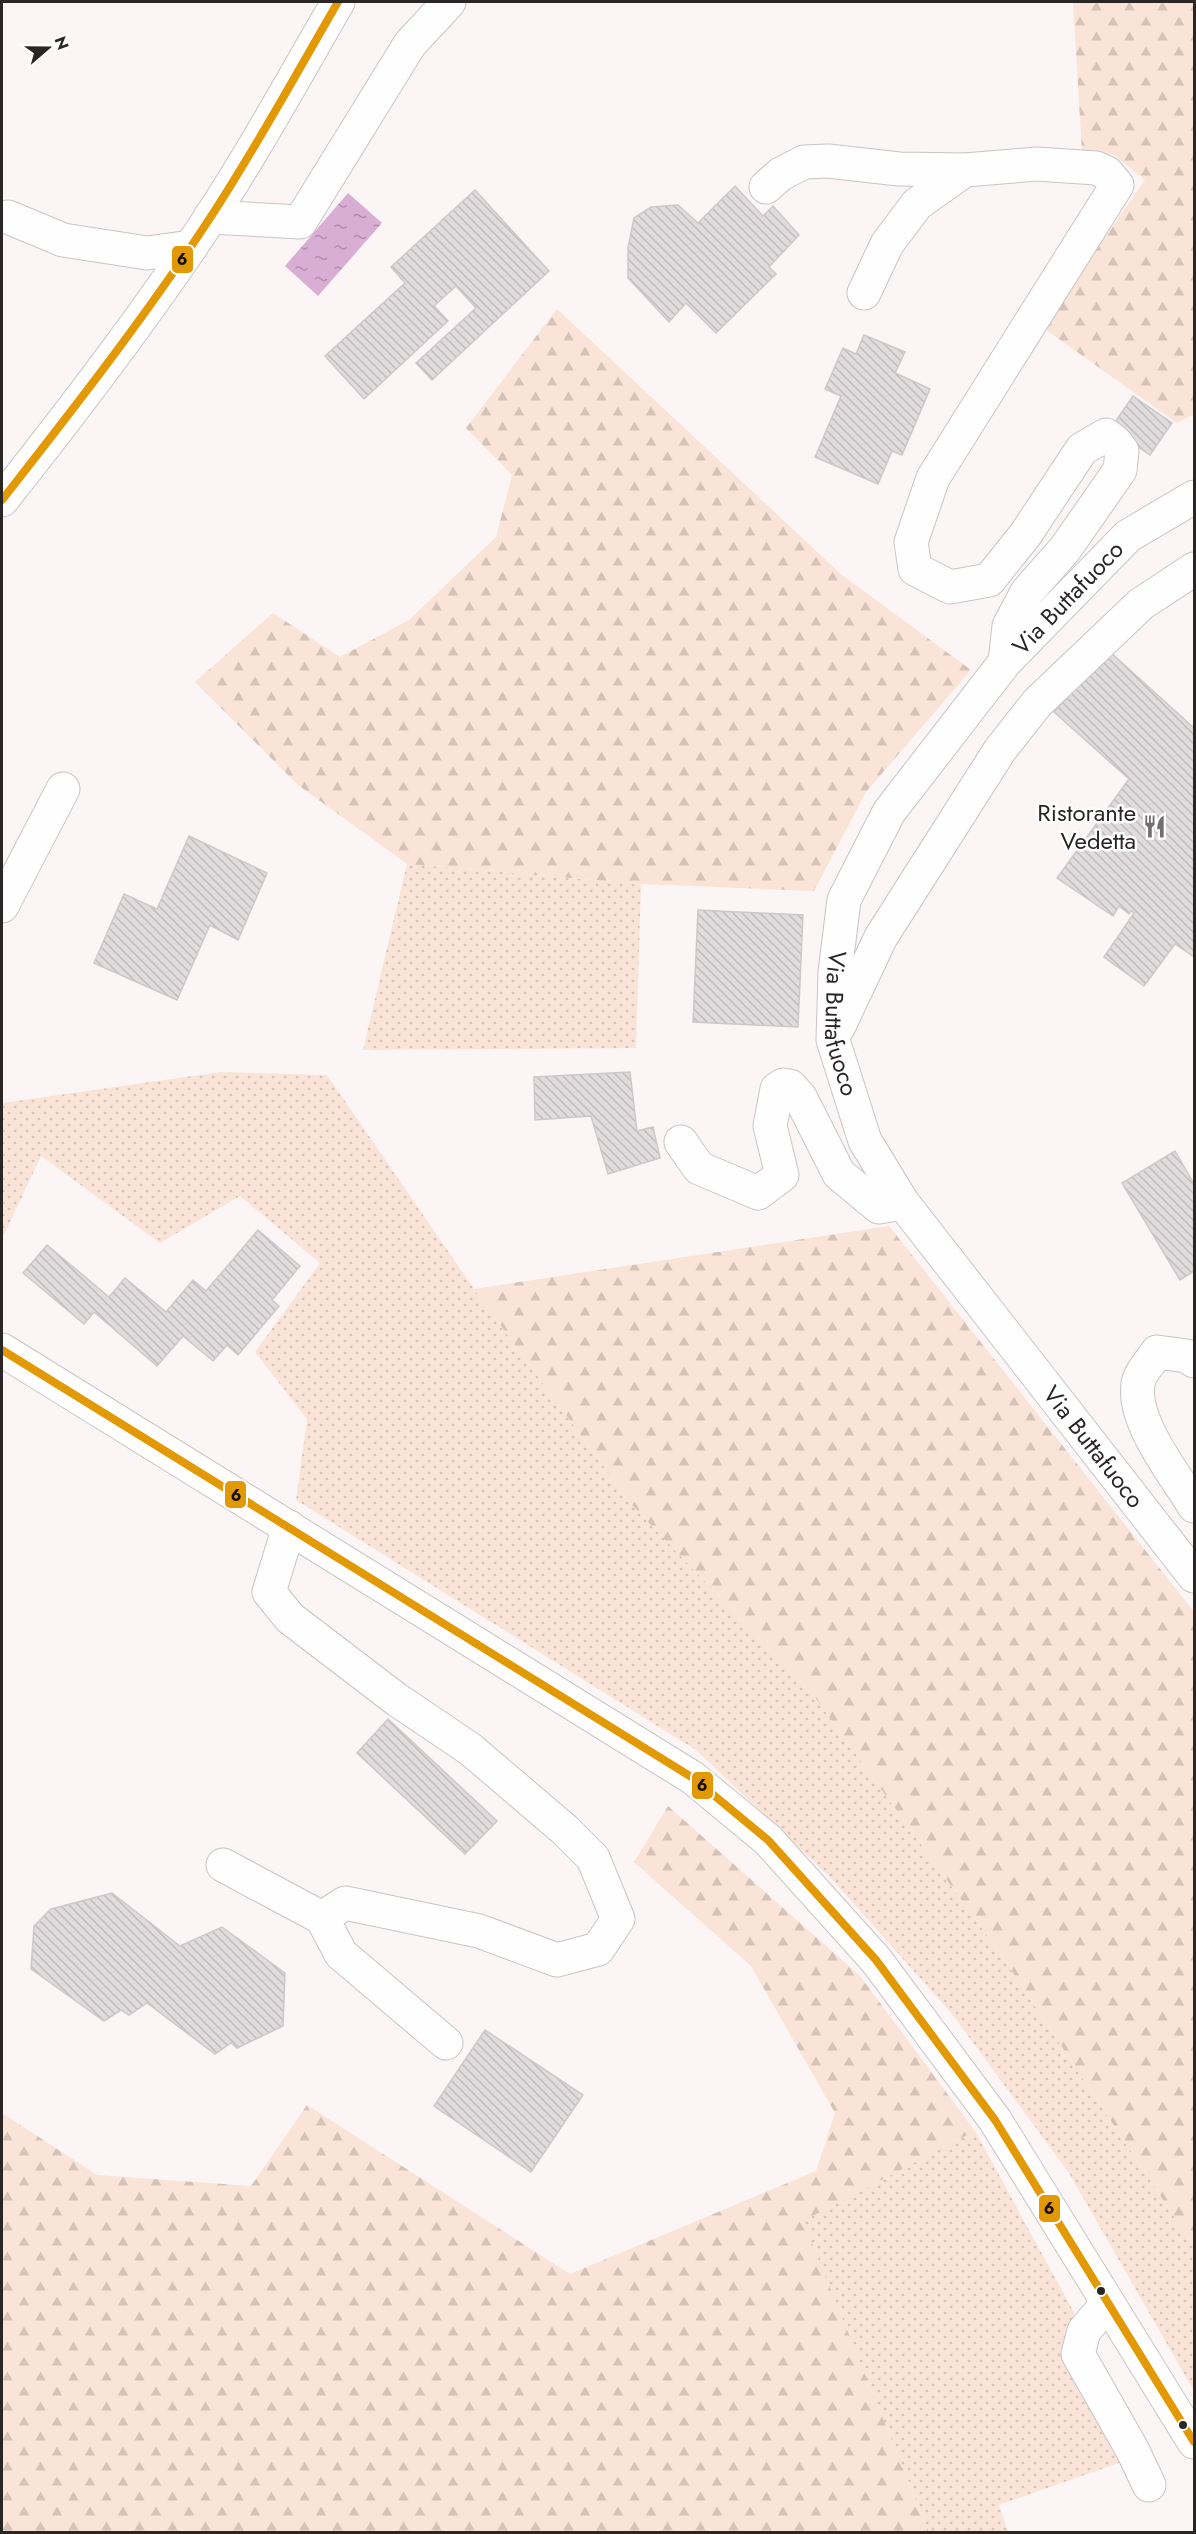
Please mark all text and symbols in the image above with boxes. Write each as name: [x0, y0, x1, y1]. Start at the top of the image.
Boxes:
north arrow: [18, 18, 78, 78]
text: N: [49, 33, 75, 53]
line badge: 6: [171, 245, 194, 274]
text: 6: [177, 248, 187, 271]
street label: Via Buttafuoco: [1004, 533, 1131, 663]
place label: Ristorante Vedetta: [1037, 795, 1136, 858]
restaurant icon: Ristorante Vedetta: [1141, 814, 1167, 840]
street label: Via Buttafuoco: [816, 949, 868, 1100]
street label: Via Buttafuoco: [1035, 1378, 1153, 1516]
line badge: 6: [224, 1480, 247, 1509]
text: 6: [231, 1484, 241, 1507]
line badge: 6: [691, 1771, 714, 1800]
text: 6: [697, 1774, 707, 1797]
line badge: 6: [1038, 2194, 1061, 2223]
text: 6: [1044, 2197, 1054, 2220]
unlabelled marker: [1095, 2285, 1107, 2297]
unlabelled marker: [1177, 2419, 1189, 2431]

